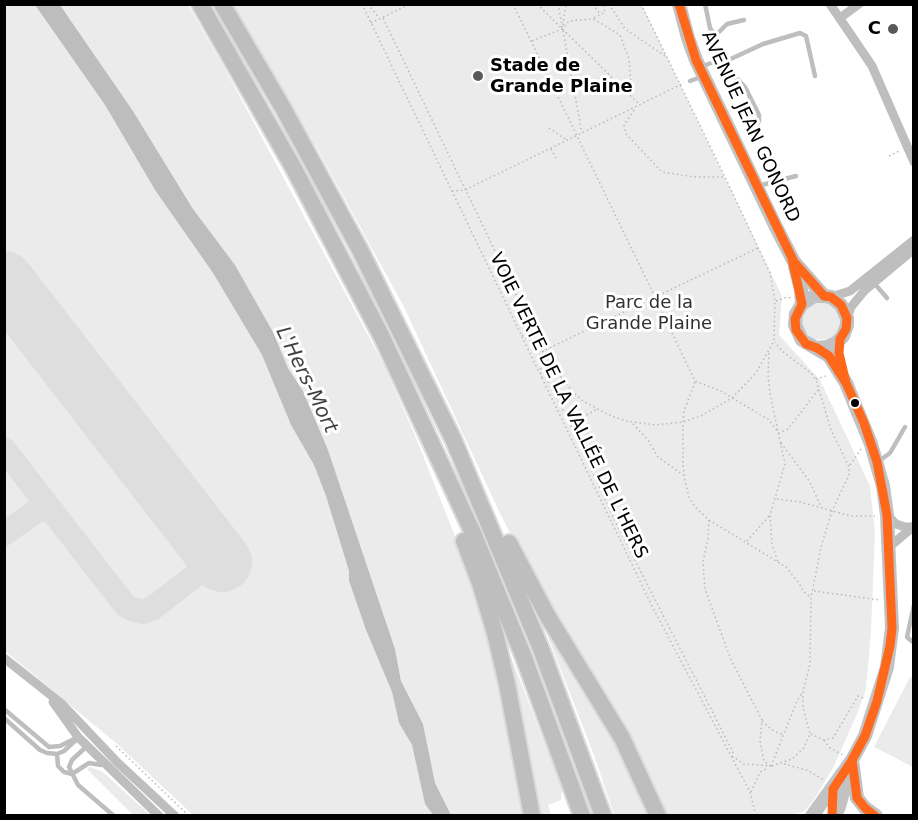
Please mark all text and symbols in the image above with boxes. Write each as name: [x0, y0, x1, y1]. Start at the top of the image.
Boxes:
place label: C: [868, 18, 881, 40]
marker: C: [886, 22, 900, 36]
street label: AVENUE JEAN GONORD: [696, 28, 804, 226]
place label: Stade de Grande Plaine: [490, 55, 633, 98]
marker: Stade de Grande Plaine: [471, 69, 485, 83]
street label: VOIE VERTE DE LA VALLÉE DE L'HERS: [484, 249, 652, 563]
park label: Parc de la Grande Plaine: [586, 292, 712, 334]
water label: L'Hers-Mort: [270, 323, 342, 437]
unlabelled marker: [849, 397, 861, 409]

